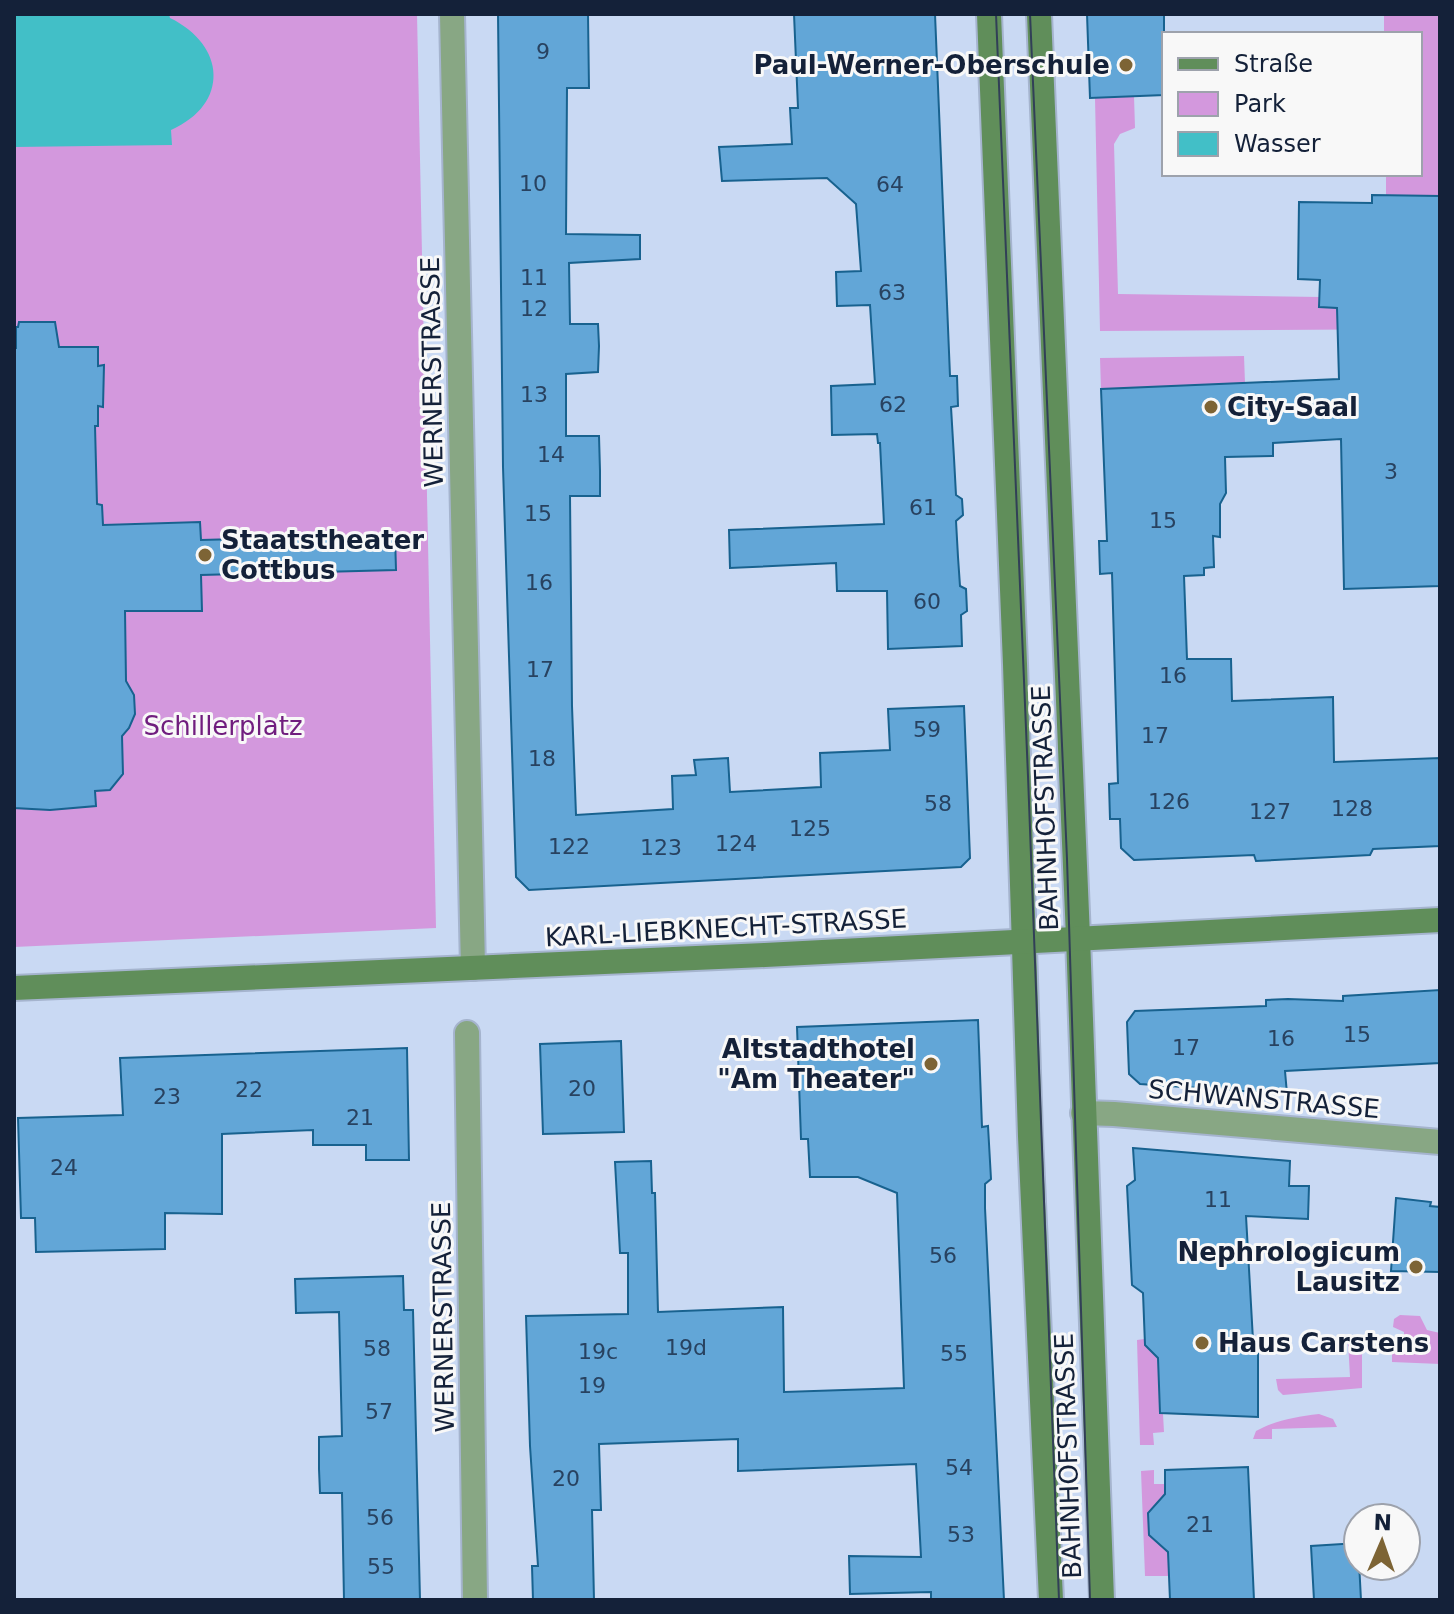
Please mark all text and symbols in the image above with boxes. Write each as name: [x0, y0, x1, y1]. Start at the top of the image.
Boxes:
legend: [1162, 32, 1422, 176]
house number: 9: [536, 39, 550, 64]
place label: Paul-Werner-Oberschule: [753, 50, 1110, 80]
text: Straße: [1234, 50, 1313, 78]
marker: Paul-Werner-Oberschule: [1117, 56, 1135, 74]
text: Park: [1234, 90, 1286, 118]
text: Wasser: [1234, 130, 1321, 158]
house number: 10: [519, 171, 547, 196]
house number: 64: [876, 172, 904, 197]
street label: WERNERSTRASSE: [415, 256, 449, 488]
house number: 11: [520, 265, 548, 290]
house number: 63: [878, 280, 906, 305]
house number: 12: [520, 296, 548, 321]
house number: 13: [520, 382, 548, 407]
house number: 62: [879, 392, 907, 417]
place label: City-Saal: [1227, 392, 1358, 422]
marker: City-Saal: [1202, 398, 1220, 416]
house number: 14: [537, 442, 565, 467]
house number: 3: [1384, 459, 1398, 484]
house number: 61: [909, 495, 937, 520]
house number: 15: [524, 501, 552, 526]
house number: 15: [1149, 508, 1177, 533]
place label: Staatstheater Cottbus: [221, 525, 424, 585]
marker: Staatstheater Cottbus: [196, 546, 214, 564]
house number: 16: [525, 570, 553, 595]
house number: 60: [913, 589, 941, 614]
house number: 17: [526, 657, 554, 682]
house number: 16: [1159, 663, 1187, 688]
street label: BAHNHOFSTRASSE: [1026, 685, 1064, 931]
park label: Schillerplatz: [143, 711, 303, 741]
house number: 59: [913, 717, 941, 742]
house number: 17: [1141, 723, 1169, 748]
house number: 18: [528, 746, 556, 771]
house number: 126: [1148, 789, 1190, 814]
house number: 58: [924, 791, 952, 816]
house number: 128: [1331, 796, 1373, 821]
house number: 127: [1249, 799, 1291, 824]
house number: 125: [789, 816, 831, 841]
house number: 124: [715, 831, 757, 856]
house number: 122: [548, 834, 590, 859]
house number: 123: [640, 835, 682, 860]
street label: KARL-LIEBKNECHT-STRASSE: [544, 904, 908, 952]
house number: 15: [1343, 1022, 1371, 1047]
house number: 16: [1267, 1026, 1295, 1051]
place label: Altstadthotel "Am Theater": [717, 1034, 915, 1094]
house number: 17: [1172, 1035, 1200, 1060]
marker: Altstadthotel "Am Theater": [922, 1055, 940, 1073]
street label: SCHWANSTRASSE: [1147, 1074, 1381, 1124]
house number: 20: [568, 1076, 596, 1101]
house number: 22: [235, 1077, 263, 1102]
house number: 23: [153, 1084, 181, 1109]
house number: 21: [346, 1105, 374, 1130]
house number: 24: [50, 1155, 78, 1180]
house number: 11: [1204, 1187, 1232, 1212]
street label: WERNERSTRASSE: [426, 1201, 460, 1433]
place label: Nephrologicum Lausitz: [1177, 1237, 1400, 1297]
house number: 56: [929, 1243, 957, 1268]
marker: Nephrologicum Lausitz: [1407, 1258, 1425, 1276]
place label: Haus Carstens: [1218, 1328, 1429, 1358]
street label: BAHNHOFSTRASSE: [1049, 1333, 1087, 1579]
marker: Haus Carstens: [1193, 1334, 1211, 1352]
house number: 19d: [665, 1335, 707, 1360]
house number: 58: [363, 1336, 391, 1361]
house number: 19c: [578, 1339, 618, 1364]
house number: 55: [940, 1341, 968, 1366]
house number: 19: [578, 1373, 606, 1398]
house number: 57: [365, 1399, 393, 1424]
house number: 54: [945, 1455, 973, 1480]
house number: 20: [552, 1466, 580, 1491]
north arrow: [1342, 1502, 1422, 1582]
house number: 56: [366, 1505, 394, 1530]
text: N: [1373, 1510, 1392, 1535]
house number: 21: [1186, 1512, 1214, 1537]
house number: 53: [947, 1522, 975, 1547]
house number: 55: [367, 1554, 395, 1579]

